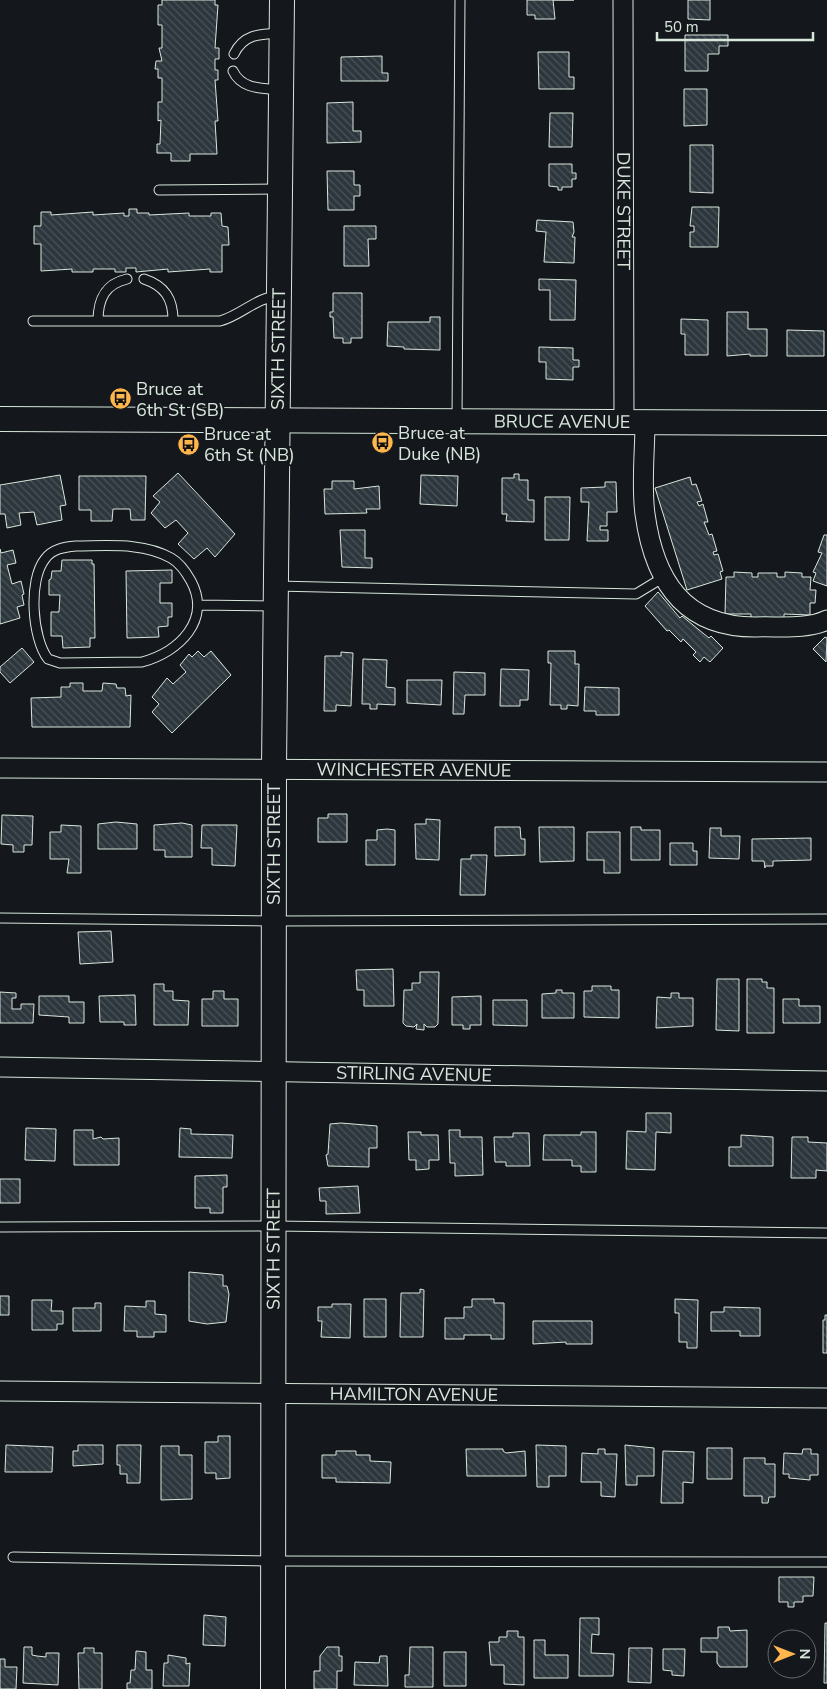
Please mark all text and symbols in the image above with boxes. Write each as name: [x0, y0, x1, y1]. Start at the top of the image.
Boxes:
scale bar: [657, 10, 813, 42]
text: 50 m: [664, 17, 699, 37]
street label: DUKE STREET: [611, 152, 636, 270]
street label: SIXTH STREET: [266, 288, 291, 410]
place label: Bruce at 6th St (SB): [136, 377, 225, 422]
bus stop icon: Bruce at 6th St (SB): [108, 387, 132, 411]
street label: BRUCE AVENUE: [494, 409, 630, 434]
place label: Bruce at Duke (NB): [398, 421, 481, 466]
place label: Bruce at 6th St (NB): [204, 422, 295, 467]
bus stop icon: Bruce at Duke (NB): [370, 431, 394, 455]
bus stop icon: Bruce at 6th St (NB): [176, 432, 200, 456]
street label: WINCHESTER AVENUE: [317, 758, 511, 782]
street label: SIXTH STREET: [262, 783, 286, 905]
street label: STIRLING AVENUE: [336, 1061, 492, 1087]
street label: SIXTH STREET: [261, 1188, 286, 1310]
street label: HAMILTON AVENUE: [330, 1382, 498, 1407]
north arrow: [767, 1629, 817, 1679]
text: N: [795, 1649, 814, 1659]

